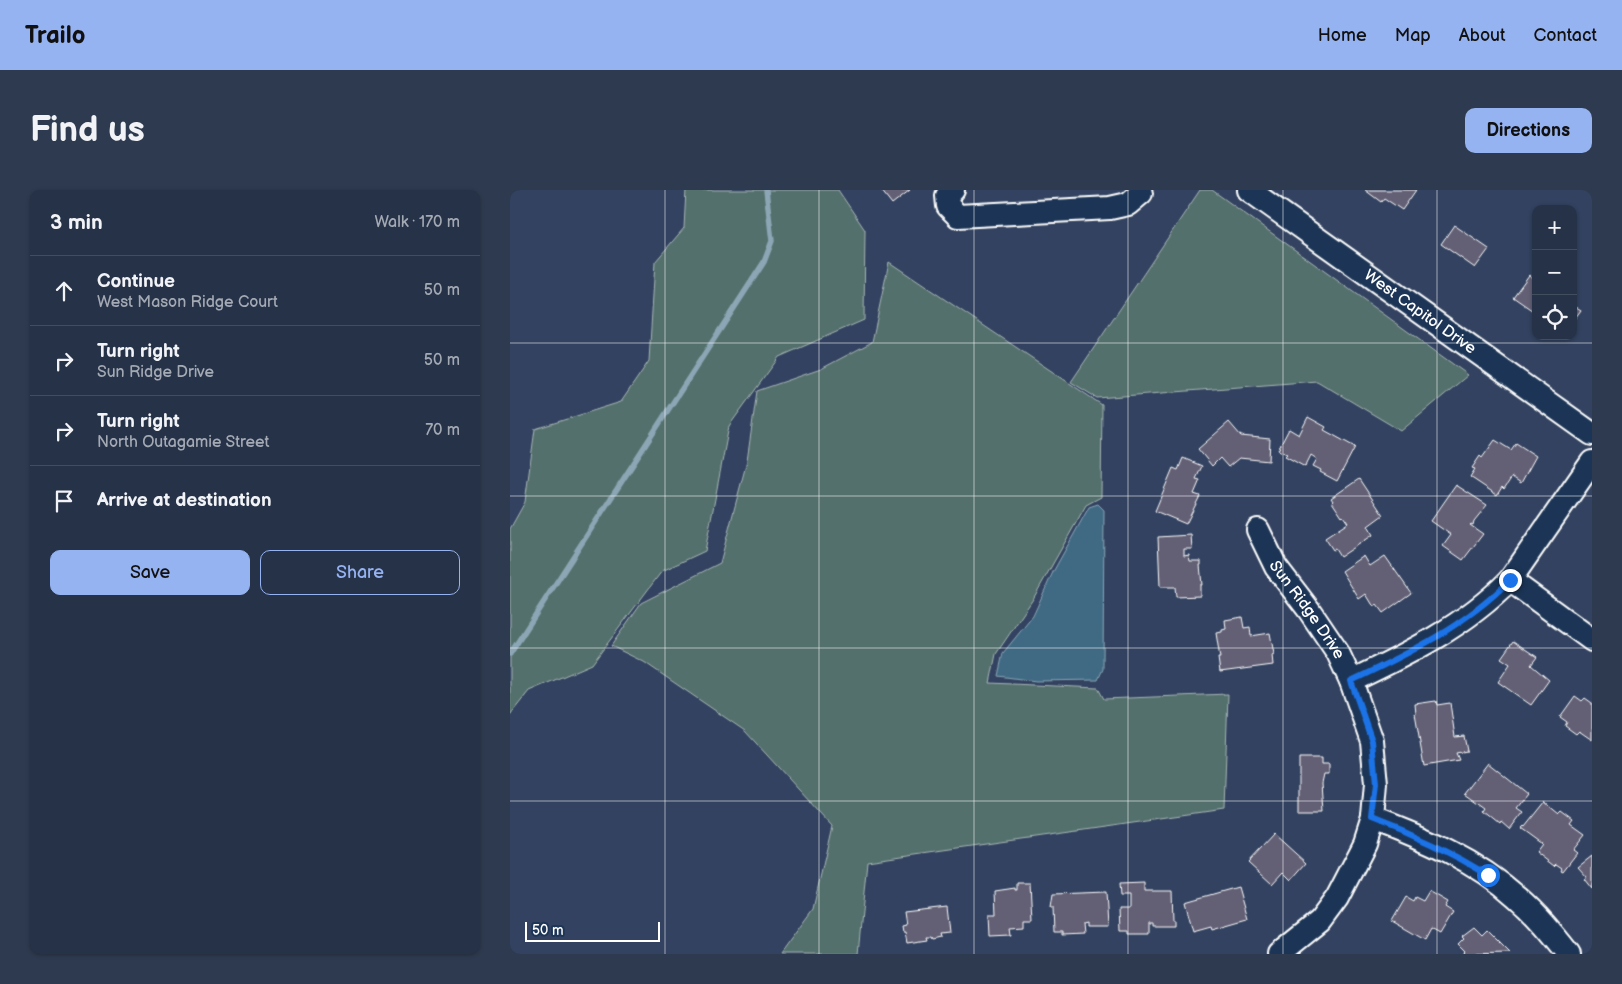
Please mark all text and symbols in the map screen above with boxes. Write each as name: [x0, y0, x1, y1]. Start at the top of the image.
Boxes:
text: Trailo: [25, 21, 85, 50]
text: Home: [1318, 25, 1367, 46]
text: Map: [1395, 25, 1431, 46]
text: About: [1459, 25, 1506, 46]
text: Contact: [1534, 25, 1597, 46]
button: Directions: [1465, 108, 1592, 153]
text: Find us: [30, 109, 145, 152]
map controls: [1532, 205, 1577, 340]
button: +: [1532, 205, 1577, 250]
text: 3 min: [50, 210, 103, 235]
text: Walk · 170 m: [374, 213, 460, 232]
button: −: [1532, 250, 1577, 295]
street label: West Capitol Drive: [1360, 265, 1480, 358]
text: Continue: [97, 270, 175, 293]
icon: ahead: [50, 277, 78, 305]
text: 50 m: [424, 281, 460, 300]
text: West Mason Ridge Court: [97, 293, 278, 312]
button: locate: [1532, 295, 1577, 340]
text: Turn right: [97, 340, 180, 363]
icon: right: [50, 347, 78, 375]
text: 50 m: [424, 351, 460, 370]
text: Sun Ridge Drive: [97, 363, 214, 382]
text: Turn right: [97, 410, 180, 433]
icon: right: [50, 417, 78, 445]
text: 70 m: [425, 421, 460, 440]
text: North Outagamie Street: [97, 433, 269, 452]
icon: arrive: [50, 487, 78, 515]
text: Arrive at destination: [97, 489, 272, 512]
button: Save: [50, 550, 250, 595]
button: Share: [260, 550, 460, 595]
street label: Sun Ridge Drive: [1265, 558, 1349, 662]
route end: [1499, 569, 1522, 592]
route start: [1477, 864, 1500, 887]
scale bar: [525, 919, 660, 942]
text: 50 m: [532, 922, 564, 939]

